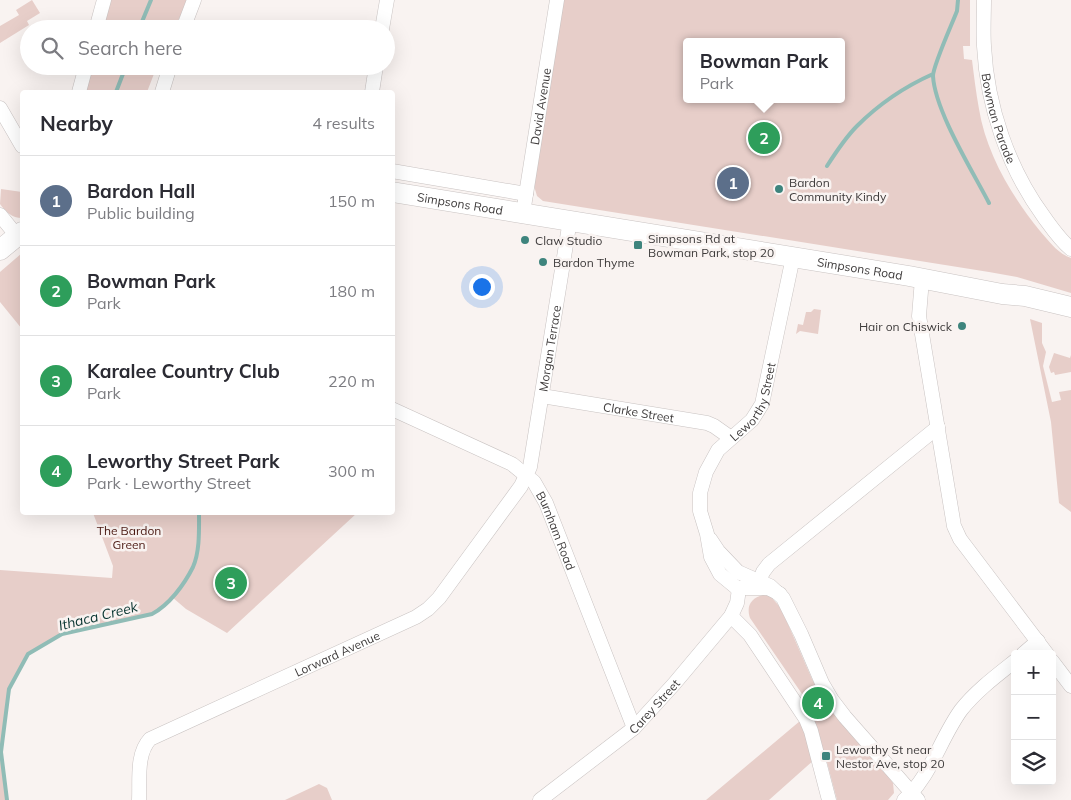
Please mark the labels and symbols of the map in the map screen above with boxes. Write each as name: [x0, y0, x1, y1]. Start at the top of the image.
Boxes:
street label: David Avenue: [527, 67, 554, 146]
street label: Bowman Parade: [979, 72, 1019, 166]
pin: 2: [748, 119, 780, 157]
pin: 1: [717, 164, 749, 202]
place label: Bardon Community Kindy: [789, 175, 887, 204]
marker: Bardon Community Kindy: [773, 183, 785, 195]
street label: Simpsons Road: [416, 189, 504, 217]
place label: Simpsons Rd at Bowman Park, stop 20: [648, 231, 774, 260]
place label: Claw Studio: [535, 233, 602, 248]
marker: Claw Studio: [519, 234, 531, 246]
marker: Simpsons Rd at Bowman Park, stop 20: [632, 239, 644, 251]
street label: Simpsons Road: [816, 254, 904, 282]
place label: Bardon Thyme: [553, 255, 635, 270]
marker: Bardon Thyme: [537, 256, 549, 268]
your location: [469, 274, 495, 300]
street label: Morgan Terrace: [535, 304, 564, 393]
place label: Hair on Chiswick: [859, 319, 953, 334]
marker: Hair on Chiswick: [956, 320, 968, 332]
street label: Leworthy Street: [726, 361, 778, 444]
street label: Clarke Street: [602, 399, 675, 425]
street label: Burnham Road: [533, 488, 579, 572]
park label: The Bardon Green: [97, 523, 161, 552]
pin: 3: [215, 564, 247, 602]
water label: Ithaca Creek: [56, 597, 140, 635]
street label: Lorward Avenue: [292, 627, 382, 679]
street label: Carey Street: [626, 676, 683, 737]
pin: 4: [802, 684, 834, 722]
place label: Leworthy St near Nestor Ave, stop 20: [836, 742, 945, 771]
marker: Leworthy St near Nestor Ave, stop 20: [820, 750, 832, 762]

